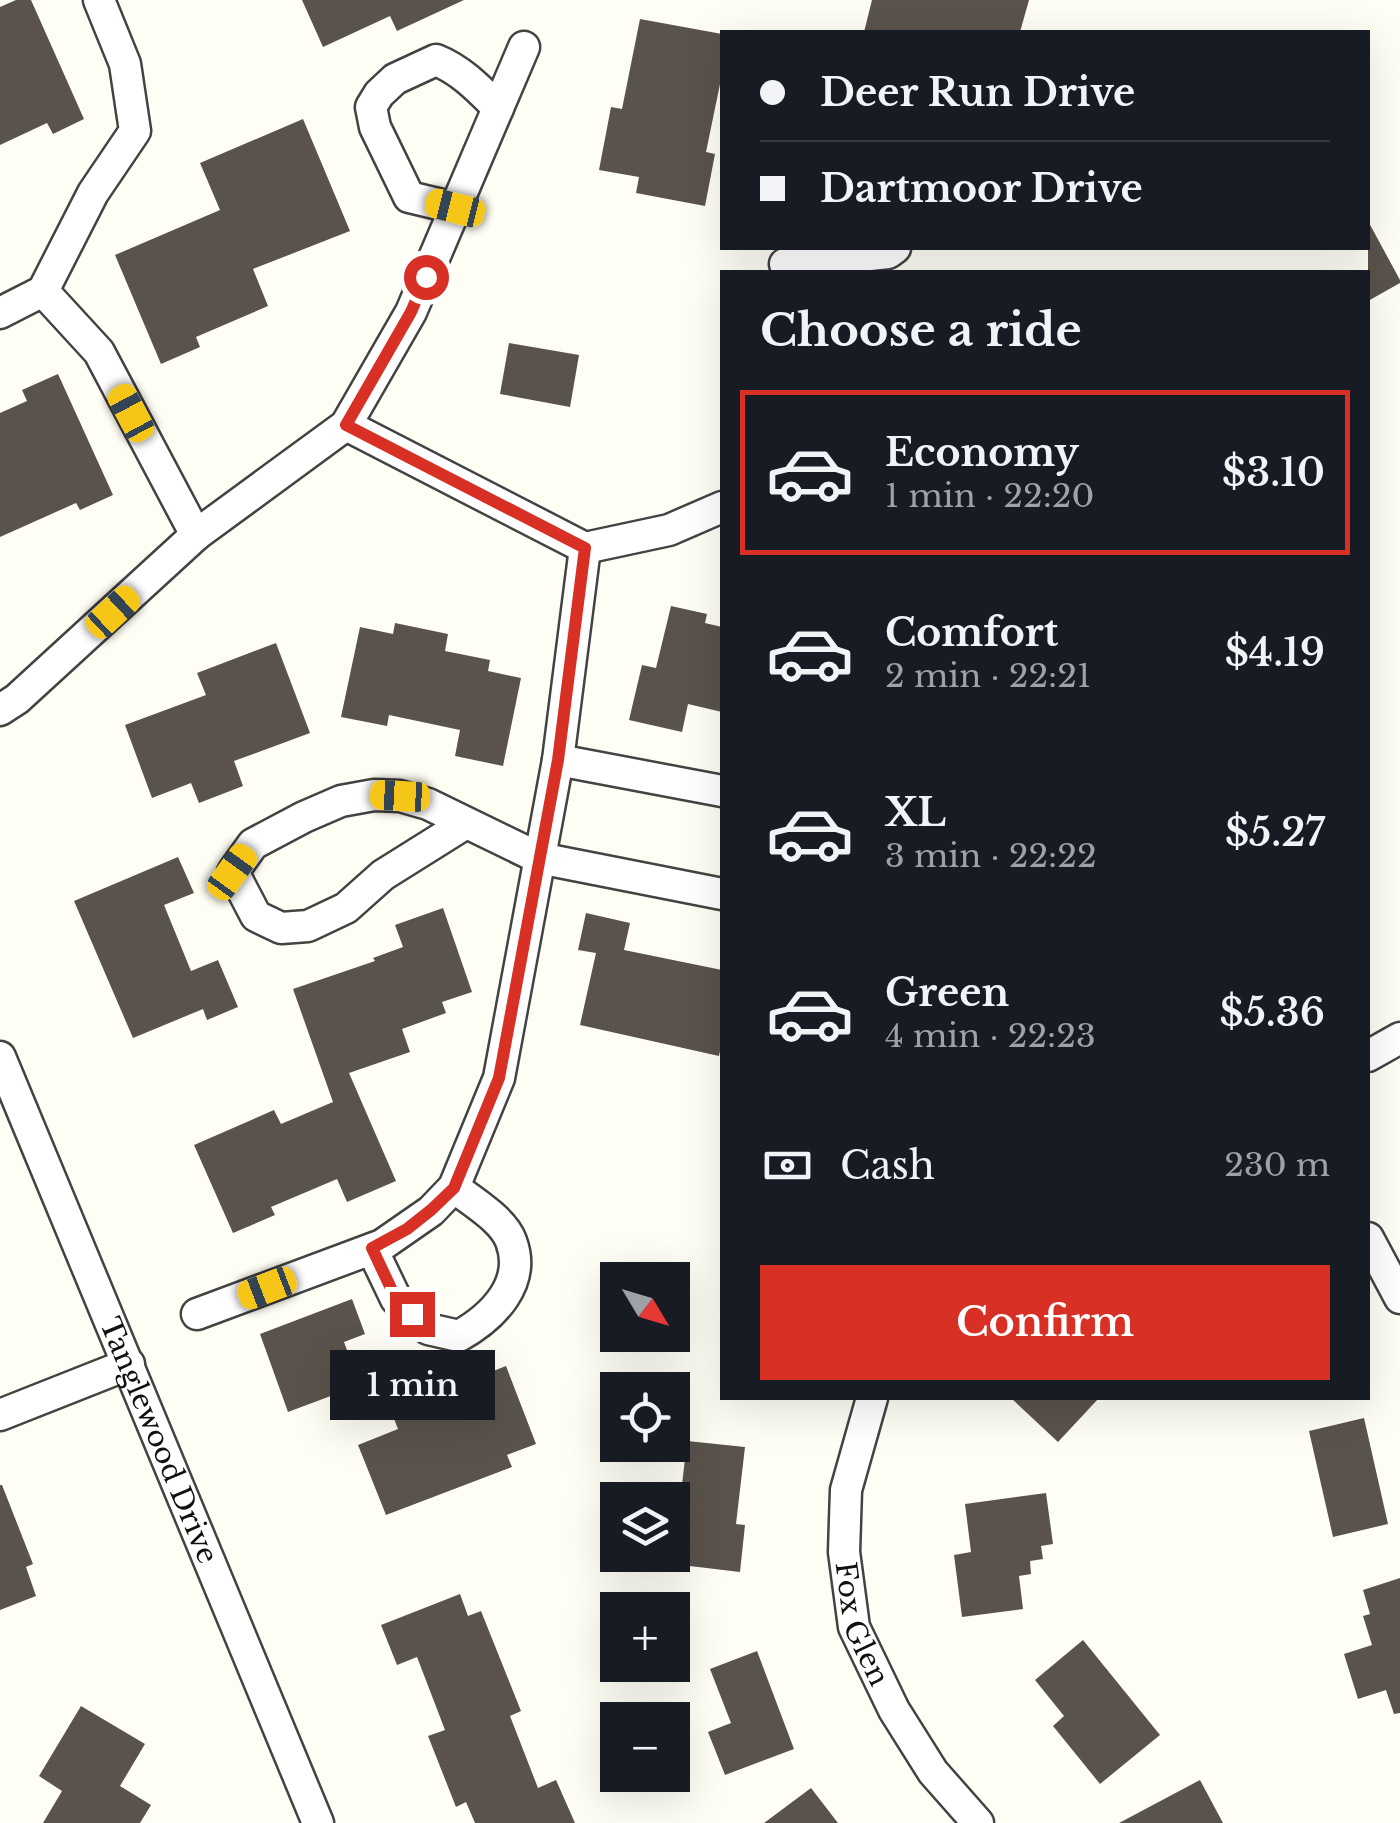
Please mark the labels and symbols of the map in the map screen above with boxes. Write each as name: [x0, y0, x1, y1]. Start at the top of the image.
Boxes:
car: [422, 186, 488, 230]
route start: [404, 255, 449, 300]
car: [104, 379, 158, 447]
car: [81, 581, 145, 643]
car: [369, 779, 431, 813]
car: [202, 839, 262, 905]
north arrow: [600, 1262, 690, 1352]
car: [234, 1263, 300, 1313]
route end: [390, 1292, 435, 1337]
street label: Tanglewood Drive: [93, 1312, 226, 1568]
callout: 1 min: [330, 1349, 494, 1419]
street label: Fox Glen: [828, 1560, 897, 1691]

